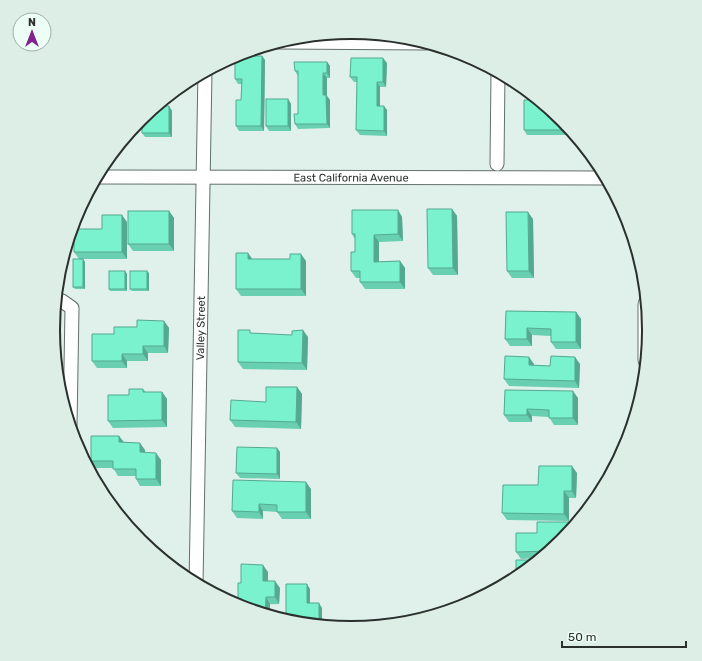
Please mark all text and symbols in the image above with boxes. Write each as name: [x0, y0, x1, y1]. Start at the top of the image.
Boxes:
north arrow: [12, 12, 52, 52]
text: N: [28, 16, 36, 29]
street label: East California Avenue: [293, 171, 409, 185]
street label: Valley Street: [194, 295, 208, 360]
scale bar: [562, 623, 686, 649]
text: 50 m: [568, 630, 596, 644]

